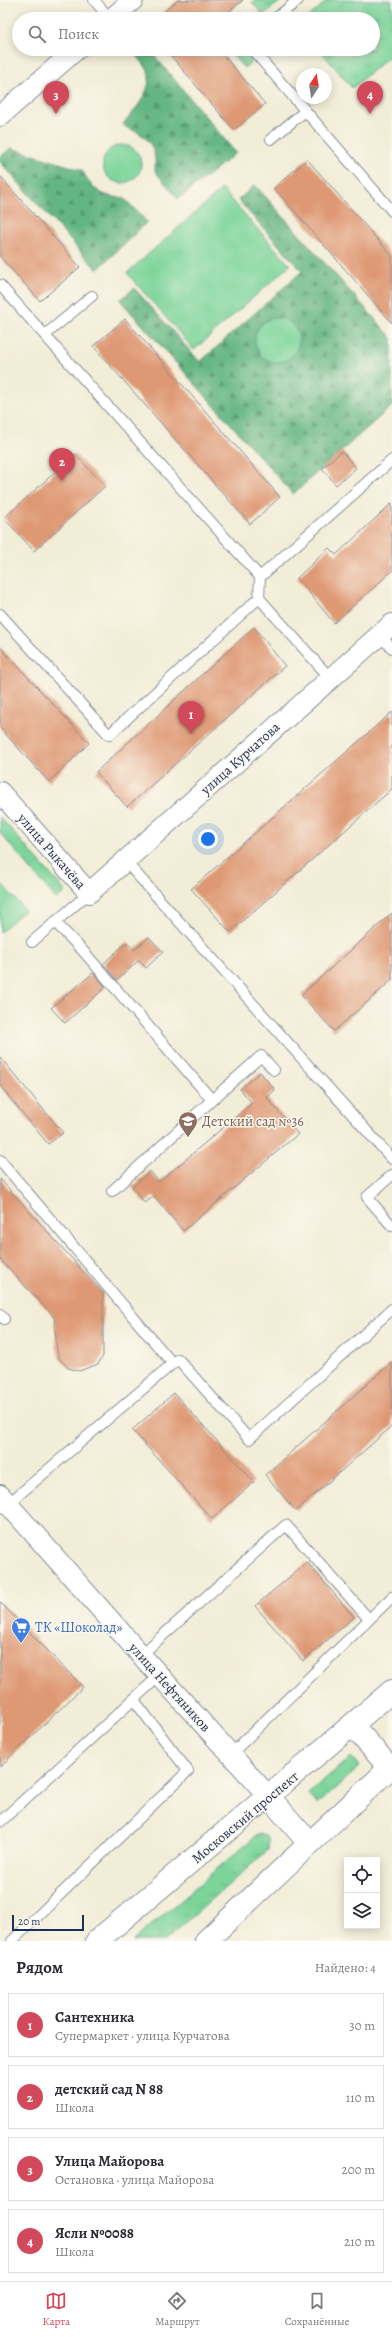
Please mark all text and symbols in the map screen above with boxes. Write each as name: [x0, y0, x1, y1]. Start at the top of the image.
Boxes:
search box: [12, 12, 380, 56]
icon: search: [26, 23, 48, 45]
text: Поиск: [58, 24, 99, 44]
north arrow: [296, 68, 332, 104]
pin: 3: [43, 81, 69, 114]
pin: 4: [357, 81, 383, 114]
pin: 2: [49, 448, 75, 481]
pin: 1: [178, 701, 204, 734]
street label: улица Курчатова: [196, 717, 284, 800]
street label: улица Рыкачёва: [13, 808, 90, 894]
your location: [198, 829, 218, 849]
school or university icon: Детский сад №36: [177, 1110, 199, 1138]
place label: Детский сад №36: [202, 1112, 304, 1131]
supermarket icon: ТК «Шоколад»: [10, 1616, 32, 1644]
place label: ТК «Шоколад»: [35, 1618, 122, 1637]
street label: улица Нефтяников: [124, 1638, 215, 1736]
street label: Московский проспект: [188, 1767, 303, 1868]
map controls: [344, 1857, 380, 1929]
button: locate: [344, 1857, 380, 1893]
button: layers: [344, 1893, 380, 1929]
scale bar: [12, 1913, 84, 1932]
text: 20 m: [18, 1914, 40, 1929]
text: Рядом: [16, 1956, 63, 1979]
text: Найдено: 4: [315, 1959, 376, 1976]
text: Сантехника: [55, 2007, 134, 2027]
text: 1: [28, 2017, 32, 2034]
text: 30 m: [349, 2017, 375, 2034]
text: Супермаркет · улица Курчатова: [55, 2027, 230, 2044]
text: детский сад N 88: [55, 2079, 163, 2099]
text: 2: [27, 2089, 33, 2106]
text: 110 m: [346, 2089, 375, 2106]
text: Школа: [55, 2099, 94, 2116]
text: Улица Майорова: [55, 2151, 164, 2171]
text: 3: [27, 2161, 33, 2178]
text: 200 m: [342, 2161, 375, 2178]
text: Остановка · улица Майорова: [55, 2171, 214, 2188]
text: Ясли №0088: [55, 2223, 134, 2243]
text: 4: [27, 2233, 33, 2250]
text: 210 m: [344, 2233, 375, 2250]
text: Школа: [55, 2243, 94, 2260]
tab: Карта: [42, 2290, 70, 2329]
tab: Маршрут: [155, 2290, 200, 2329]
tab: Сохранённые: [285, 2290, 350, 2329]

